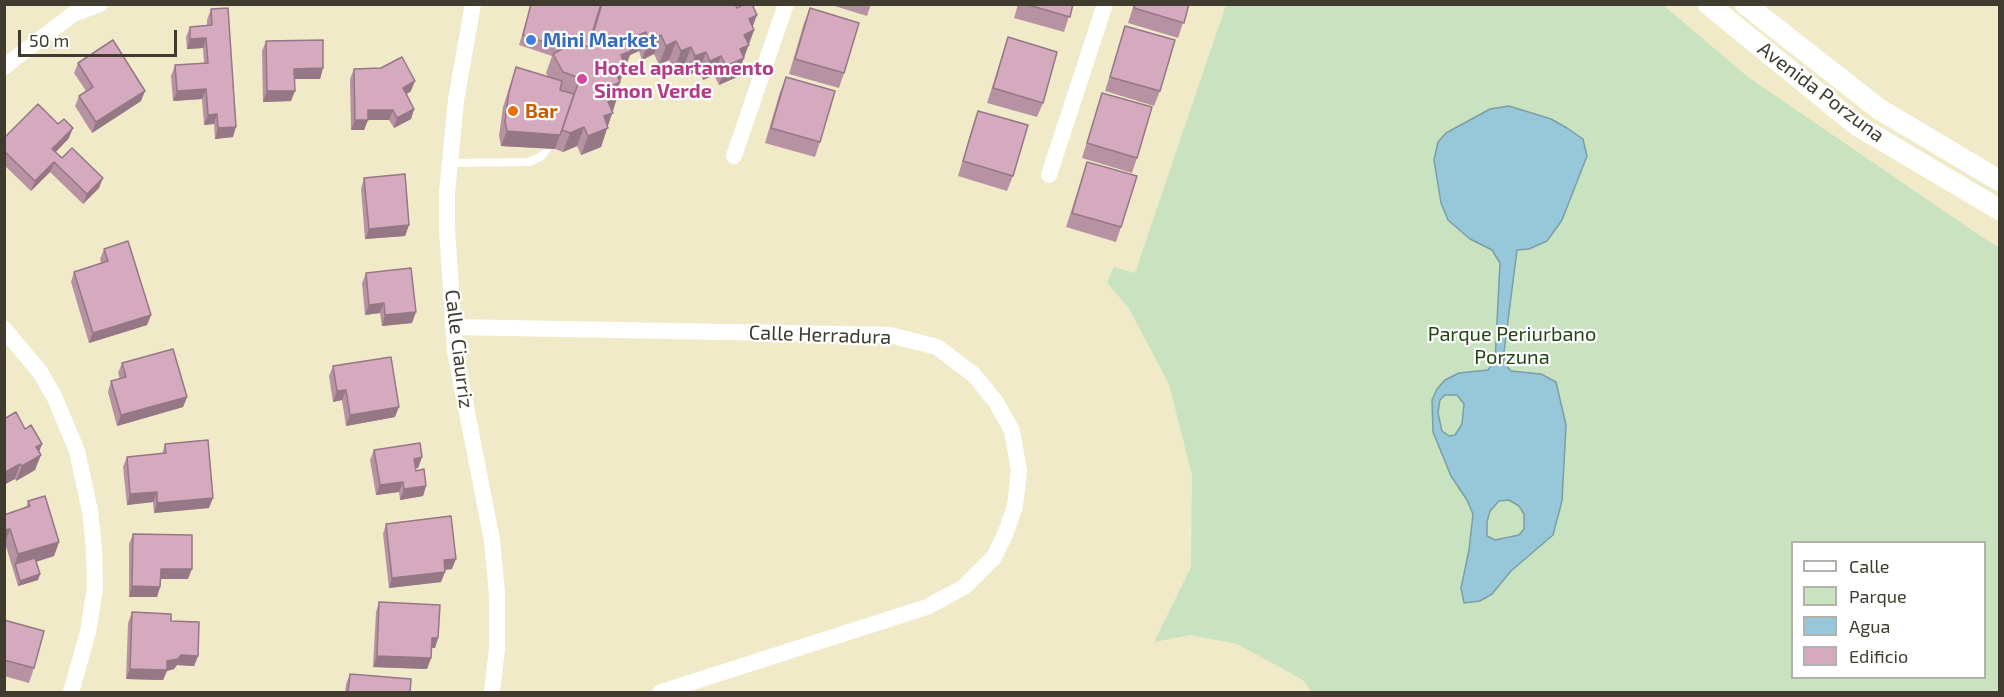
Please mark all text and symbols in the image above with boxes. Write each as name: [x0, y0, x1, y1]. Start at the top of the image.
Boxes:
scale bar: [21, 18, 180, 56]
place label: Mini Market: [543, 28, 657, 52]
text: 50 m: [29, 29, 69, 51]
marker: Mini Market: [524, 33, 538, 47]
street label: Avenida Porzuna: [1753, 37, 1889, 147]
place label: Hotel apartamento Simon Verde: [594, 56, 774, 103]
marker: Hotel apartamento Simon Verde: [575, 72, 589, 86]
place label: Bar: [525, 99, 558, 123]
marker: Bar: [506, 104, 520, 118]
street label: Calle Ciaurriz: [440, 288, 478, 410]
street label: Calle Herradura: [748, 321, 892, 349]
park label: Parque Periurbano Porzuna: [1428, 322, 1596, 369]
legend: [1791, 541, 1986, 679]
text: Calle: [1849, 555, 1890, 577]
text: Parque: [1849, 585, 1907, 607]
text: Agua: [1849, 615, 1890, 637]
text: Edificio: [1849, 645, 1908, 667]

